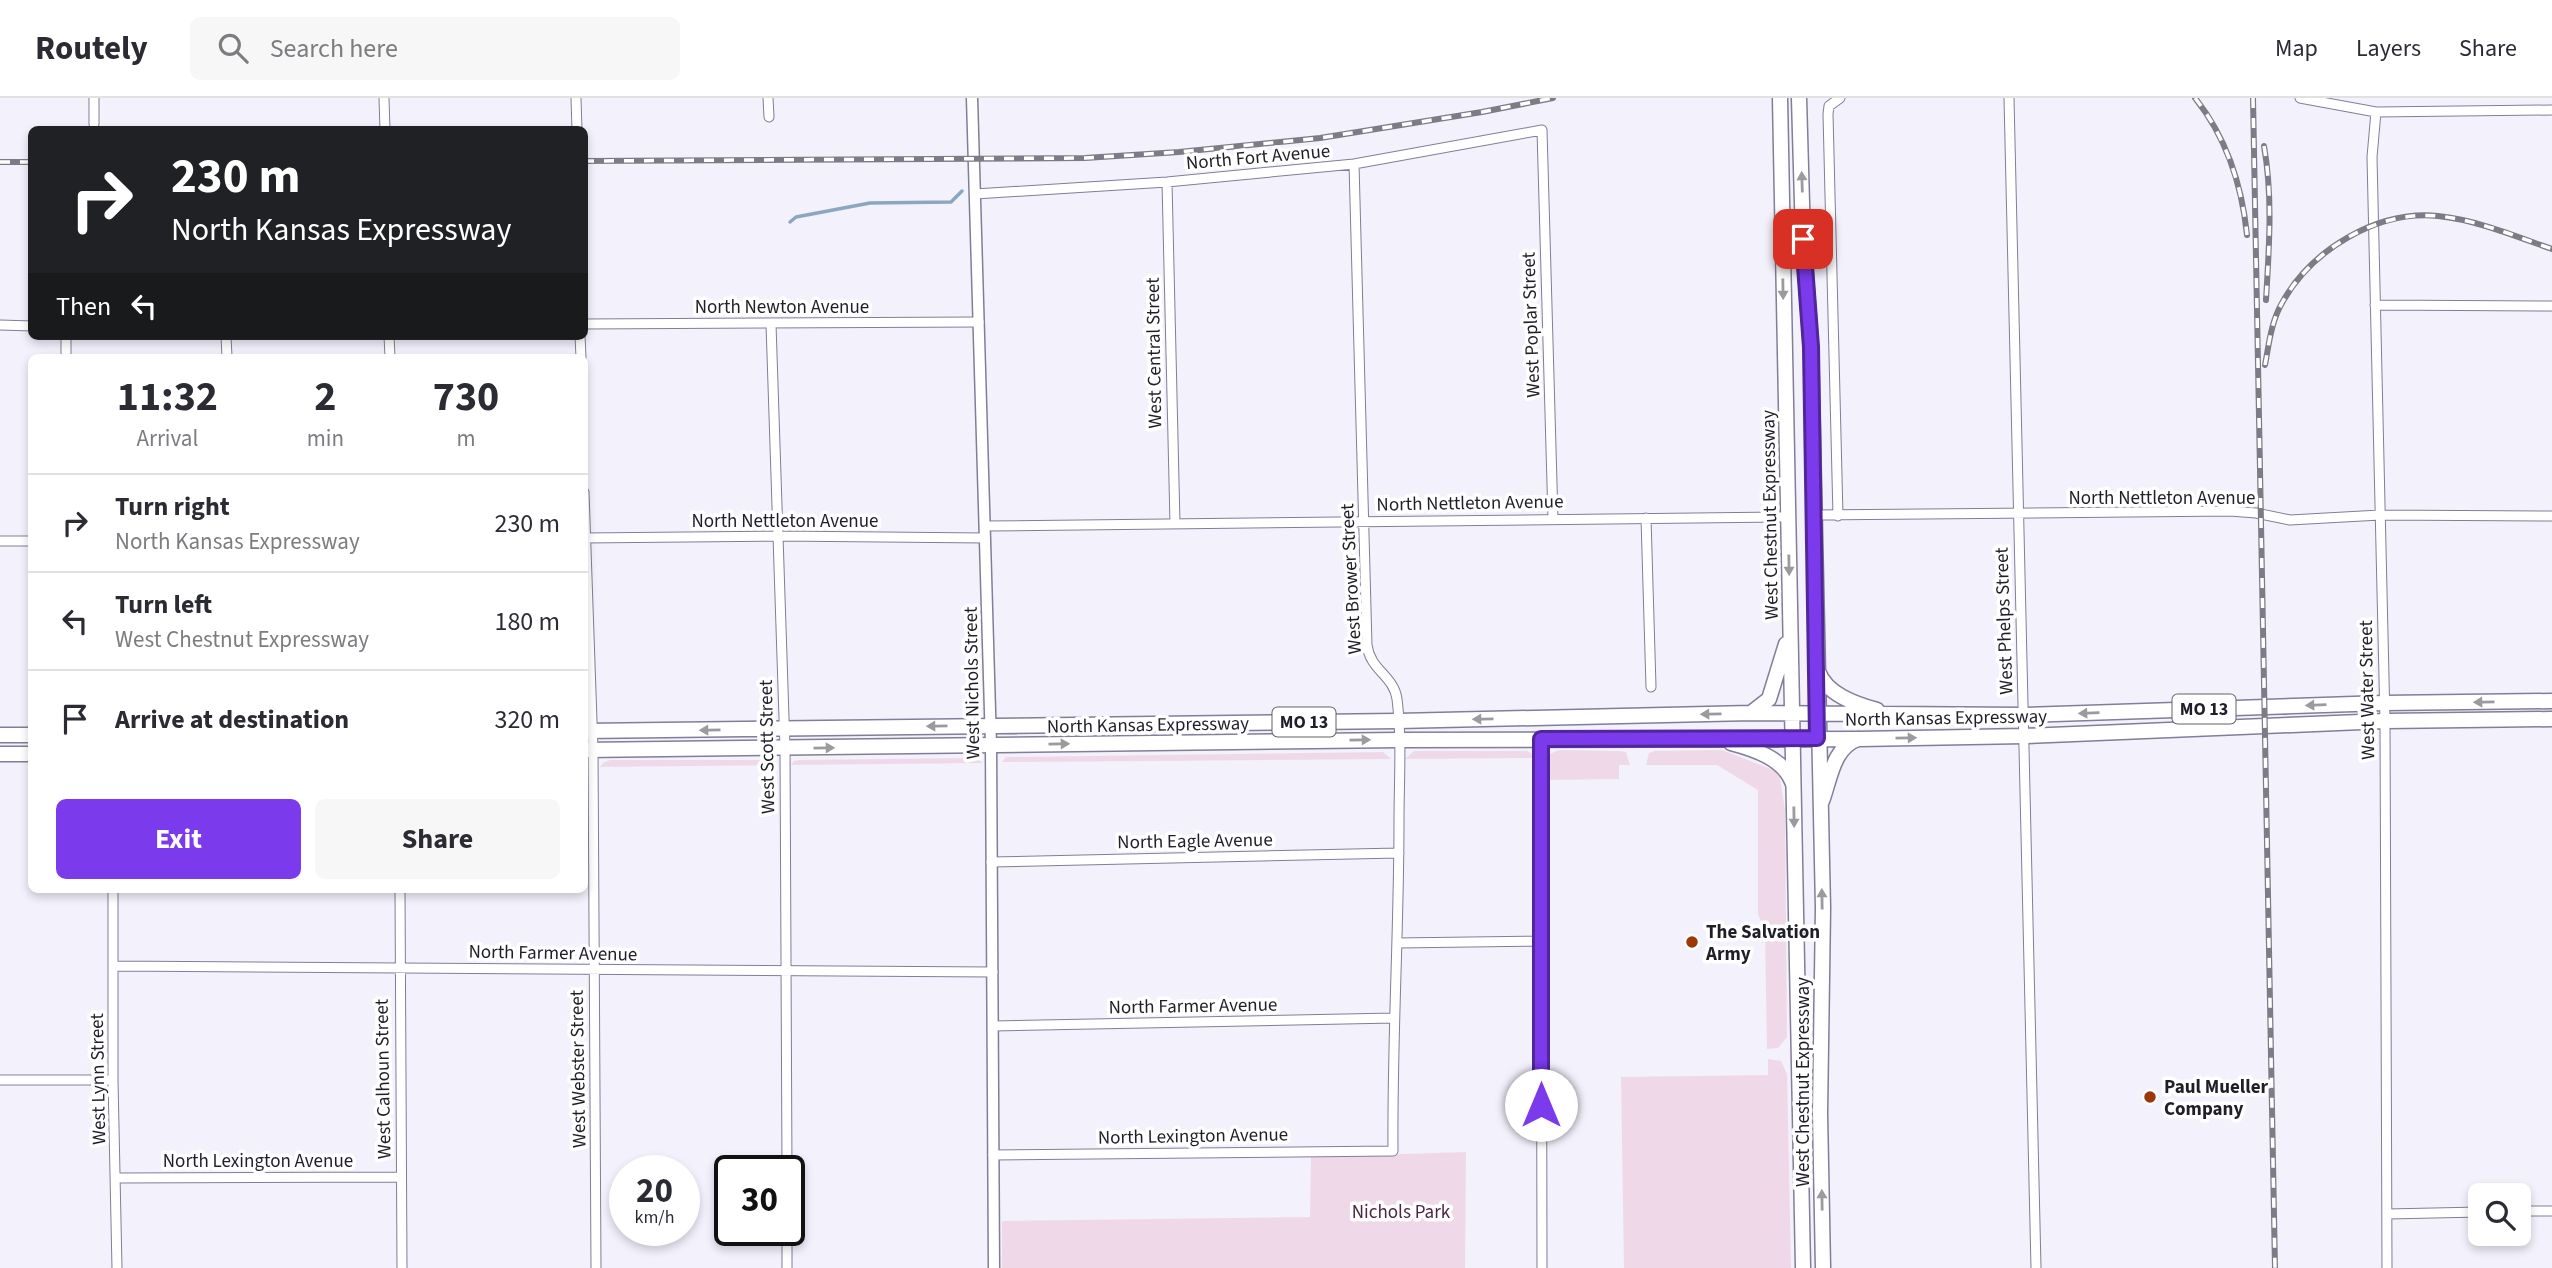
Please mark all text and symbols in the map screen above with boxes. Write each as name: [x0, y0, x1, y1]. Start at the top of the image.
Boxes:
search box: [190, 17, 680, 80]
text: Routely: [35, 25, 148, 72]
icon: search: [214, 29, 252, 67]
text: Search here: [270, 30, 398, 67]
text: Map: [2275, 31, 2318, 66]
text: Layers: [2356, 31, 2421, 66]
text: Share: [2459, 31, 2517, 66]
street label: North Fort Avenue: [1185, 138, 1331, 177]
text: 230 m: [171, 142, 300, 212]
icon: right: [56, 154, 147, 245]
one-way arrow: [1796, 170, 1807, 192]
text: North Kansas Expressway: [171, 207, 511, 253]
pin: [1773, 209, 1833, 269]
icon: arrive: [1784, 220, 1822, 258]
street label: West Poplar Street: [1515, 251, 1548, 398]
street label: West Central Street: [1140, 277, 1169, 429]
one-way arrow: [1778, 278, 1789, 300]
icon: left: [125, 287, 163, 325]
text: Then: [56, 288, 111, 325]
street label: North Newton Avenue: [695, 294, 869, 321]
text: 11:32: [117, 367, 218, 427]
text: 2: [314, 367, 336, 427]
text: 730: [433, 367, 499, 427]
street label: West Chestnut Expressway: [1755, 410, 1786, 620]
text: Arrival: [136, 422, 198, 455]
text: min: [307, 422, 344, 455]
text: m: [456, 422, 476, 455]
street label: North Nettleton Avenue: [2068, 485, 2256, 512]
text: Turn right: [115, 488, 230, 525]
street label: North Nettleton Avenue: [1376, 488, 1564, 519]
street label: West Brower Street: [1334, 502, 1369, 655]
icon: right: [56, 504, 94, 542]
text: 230 m: [494, 505, 560, 542]
street label: North Nettleton Avenue: [691, 508, 879, 535]
text: North Kansas Expressway: [115, 525, 360, 558]
street label: West Phelps Street: [1988, 546, 2021, 695]
one-way arrow: [1783, 554, 1795, 576]
text: Turn left: [115, 586, 212, 623]
icon: left: [56, 602, 94, 640]
text: 180 m: [494, 603, 560, 640]
street label: West Nichols Street: [958, 606, 987, 760]
street label: West Water Street: [2353, 619, 2382, 760]
text: West Chestnut Expressway: [115, 623, 369, 656]
street label: West Scott Street: [753, 679, 782, 814]
road number: MO 13: [2172, 694, 2236, 724]
one-way arrow: [2473, 696, 2495, 708]
icon: arrive: [56, 700, 94, 738]
one-way arrow: [2305, 700, 2327, 711]
text: Arrive at destination: [115, 701, 349, 738]
text: 320 m: [494, 701, 560, 738]
street label: North Kansas Expressway: [1845, 703, 2047, 734]
one-way arrow: [2078, 707, 2100, 719]
road number: MO 13: [1272, 708, 1336, 736]
one-way arrow: [1700, 708, 1722, 720]
street label: North Kansas Expressway: [1047, 710, 1249, 741]
one-way arrow: [1472, 713, 1494, 724]
one-way arrow: [926, 721, 948, 732]
one-way arrow: [699, 724, 721, 735]
one-way arrow: [1895, 732, 1917, 744]
one-way arrow: [1350, 735, 1372, 746]
one-way arrow: [1049, 739, 1071, 750]
one-way arrow: [813, 742, 835, 753]
button: Exit: [56, 799, 301, 879]
button: Share: [315, 799, 560, 879]
one-way arrow: [1788, 806, 1800, 828]
street label: North Eagle Avenue: [1117, 827, 1273, 856]
one-way arrow: [1817, 888, 1828, 910]
place label: The Salvation Army: [1705, 919, 1820, 968]
marker: The Salvation Army: [1684, 934, 1700, 950]
street label: North Farmer Avenue: [468, 939, 638, 968]
street label: West Chestnut Expressway: [1790, 977, 1817, 1187]
street label: West Webster Street: [564, 989, 593, 1148]
street label: North Farmer Avenue: [1108, 992, 1278, 1021]
street label: West Calhoun Street: [369, 998, 398, 1159]
street label: West Lynn Street: [84, 1012, 113, 1145]
position arrow: [1504, 1068, 1578, 1142]
place label: Paul Mueller Company: [2164, 1074, 2269, 1123]
marker: Paul Mueller Company: [2142, 1089, 2158, 1105]
street label: North Lexington Avenue: [1098, 1121, 1288, 1152]
street label: North Lexington Avenue: [163, 1148, 353, 1175]
speed limit sign: 30: [714, 1155, 805, 1246]
text: 20: [636, 1166, 673, 1216]
map controls: [2468, 1183, 2531, 1246]
button: search: [2468, 1183, 2531, 1246]
one-way arrow: [1816, 1189, 1827, 1211]
park label: Nichols Park: [1352, 1199, 1451, 1226]
text: km/h: [635, 1205, 674, 1230]

